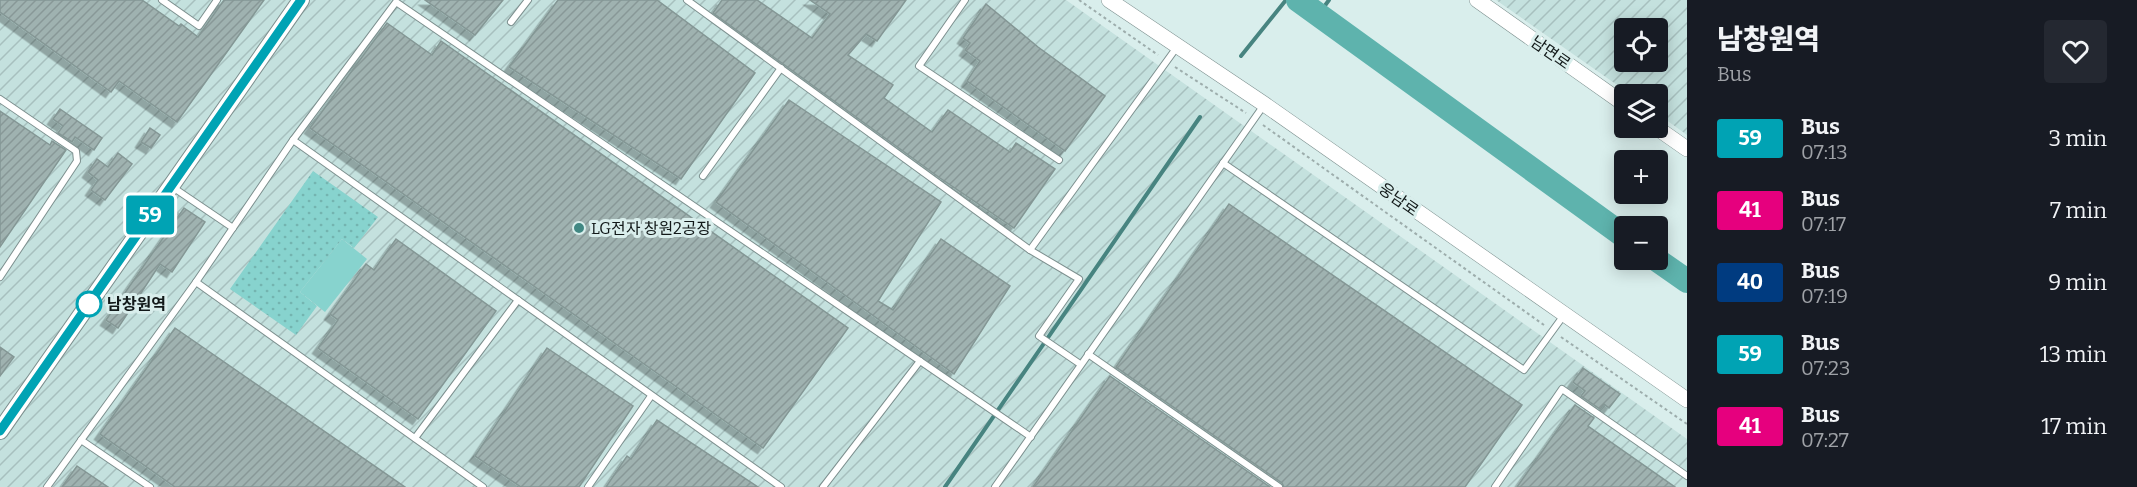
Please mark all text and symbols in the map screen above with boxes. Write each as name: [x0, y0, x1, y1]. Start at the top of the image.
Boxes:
map controls: [1614, 18, 1668, 270]
button: locate: [1614, 18, 1668, 72]
button: heart: [2044, 20, 2107, 83]
text: 남창원역: [1717, 23, 1820, 56]
street label: 남면로: [1527, 32, 1574, 73]
text: Bus: [1717, 62, 1752, 86]
button: layers: [1614, 84, 1668, 138]
text: Bus: [1801, 113, 1840, 140]
text: 59: [1738, 125, 1762, 151]
text: 3 min: [2049, 125, 2107, 152]
text: 07:13: [1801, 140, 1848, 164]
button: +: [1614, 150, 1668, 204]
street label: 웅남로: [1375, 179, 1422, 220]
text: Bus: [1801, 185, 1840, 212]
line badge: 59: [123, 196, 177, 234]
text: 41: [1739, 197, 1761, 223]
text: 7 min: [2050, 197, 2107, 224]
text: 59: [138, 202, 162, 228]
text: 07:17: [1801, 212, 1846, 236]
button: −: [1614, 216, 1668, 270]
place label: LG전자 창원2공장: [591, 219, 712, 238]
marker: LG전자 창원2공장: [572, 221, 586, 235]
text: Bus: [1801, 257, 1840, 284]
text: 40: [1737, 269, 1763, 295]
text: 9 min: [2048, 269, 2107, 296]
text: 07:19: [1801, 284, 1848, 308]
marker: 남창원역: [76, 291, 102, 317]
place label: 남창원역: [107, 295, 166, 314]
text: Bus: [1801, 329, 1840, 356]
text: 59: [1738, 341, 1762, 367]
text: 13 min: [2040, 341, 2107, 368]
text: 07:23: [1801, 356, 1850, 380]
text: Bus: [1801, 401, 1840, 428]
text: 41: [1739, 413, 1761, 439]
text: 17 min: [2041, 413, 2107, 440]
text: 07:27: [1801, 428, 1849, 452]

